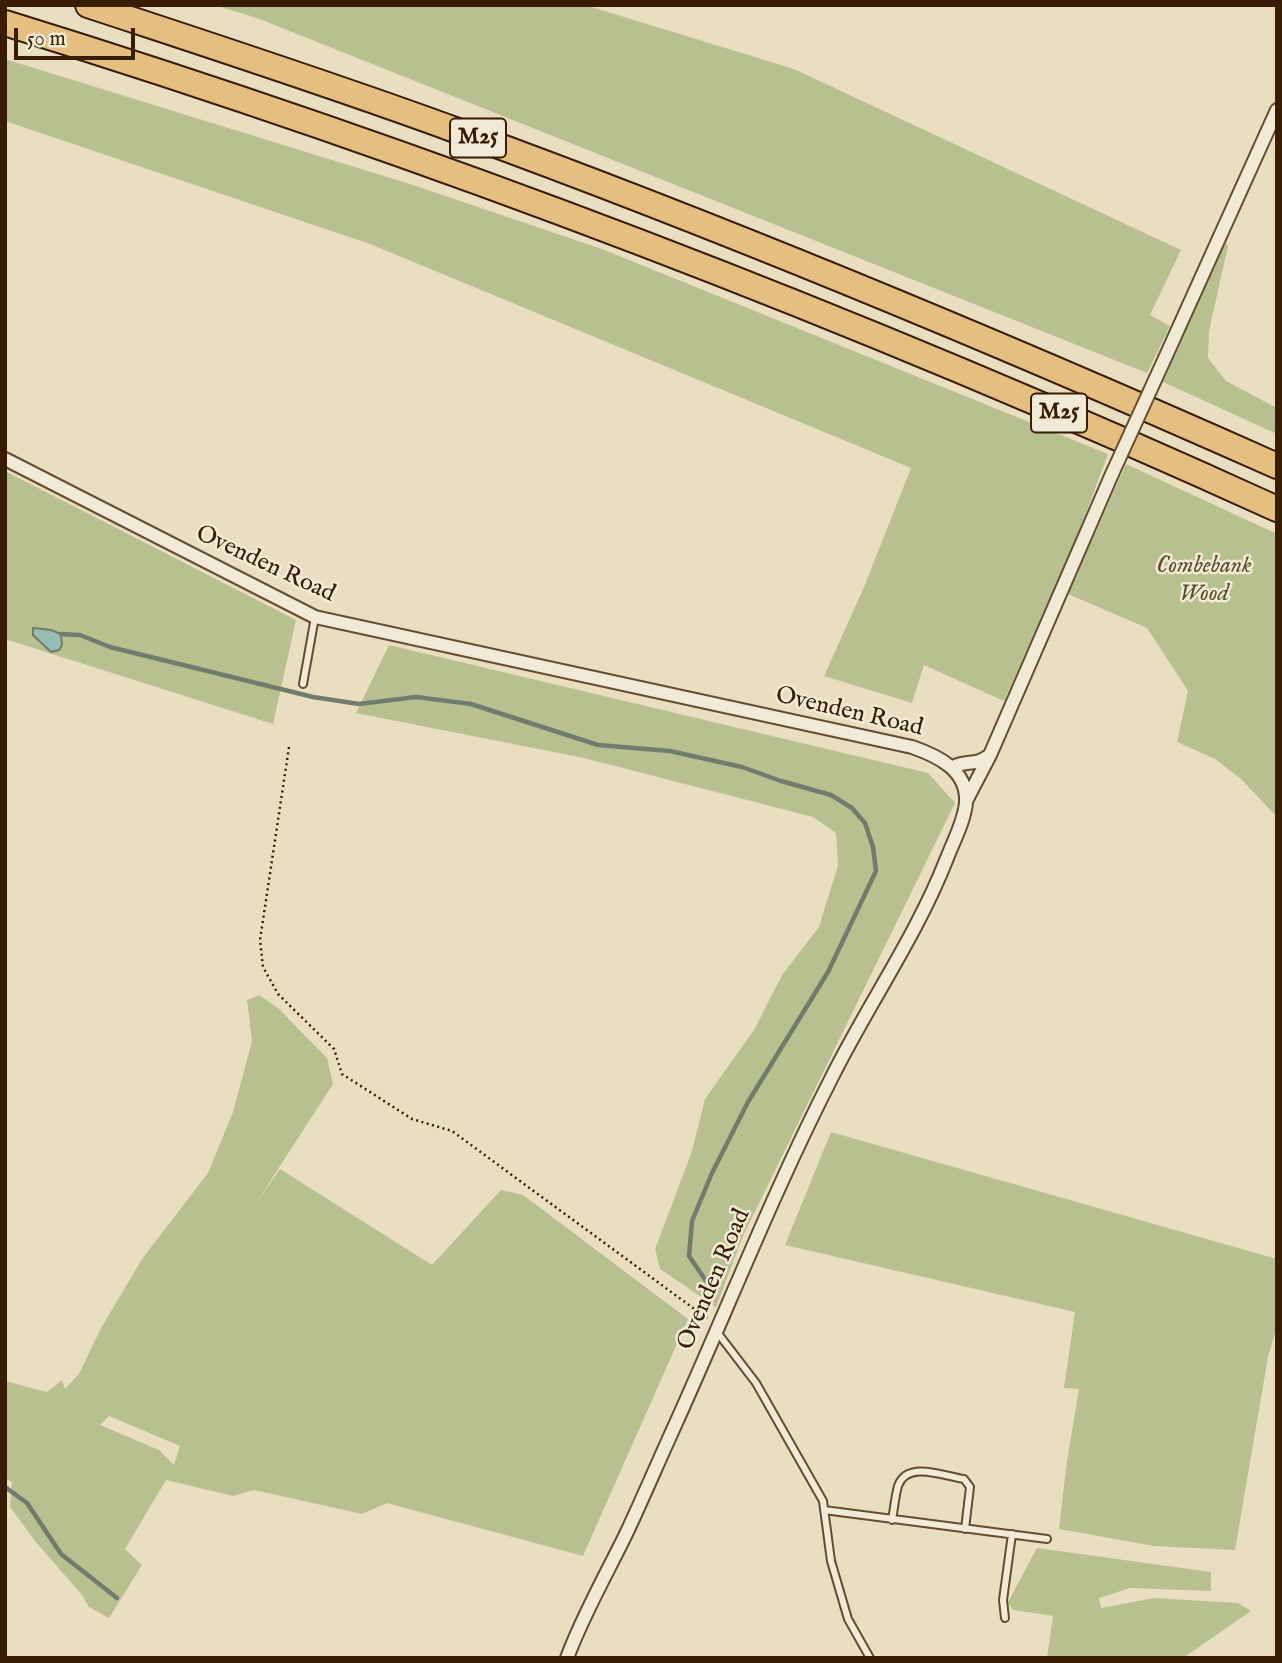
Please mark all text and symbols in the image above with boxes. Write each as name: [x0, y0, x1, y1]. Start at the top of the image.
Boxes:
scale bar: [18, 14, 138, 58]
text: 50 m: [27, 26, 66, 53]
road number: M25: [450, 119, 506, 158]
road number: M25: [1031, 394, 1087, 432]
street label: Ovenden Road: [191, 520, 339, 610]
park label: Combebank Wood: [1156, 553, 1252, 609]
street label: Ovenden Road: [773, 682, 925, 744]
street label: Ovenden Road: [672, 1205, 758, 1355]

